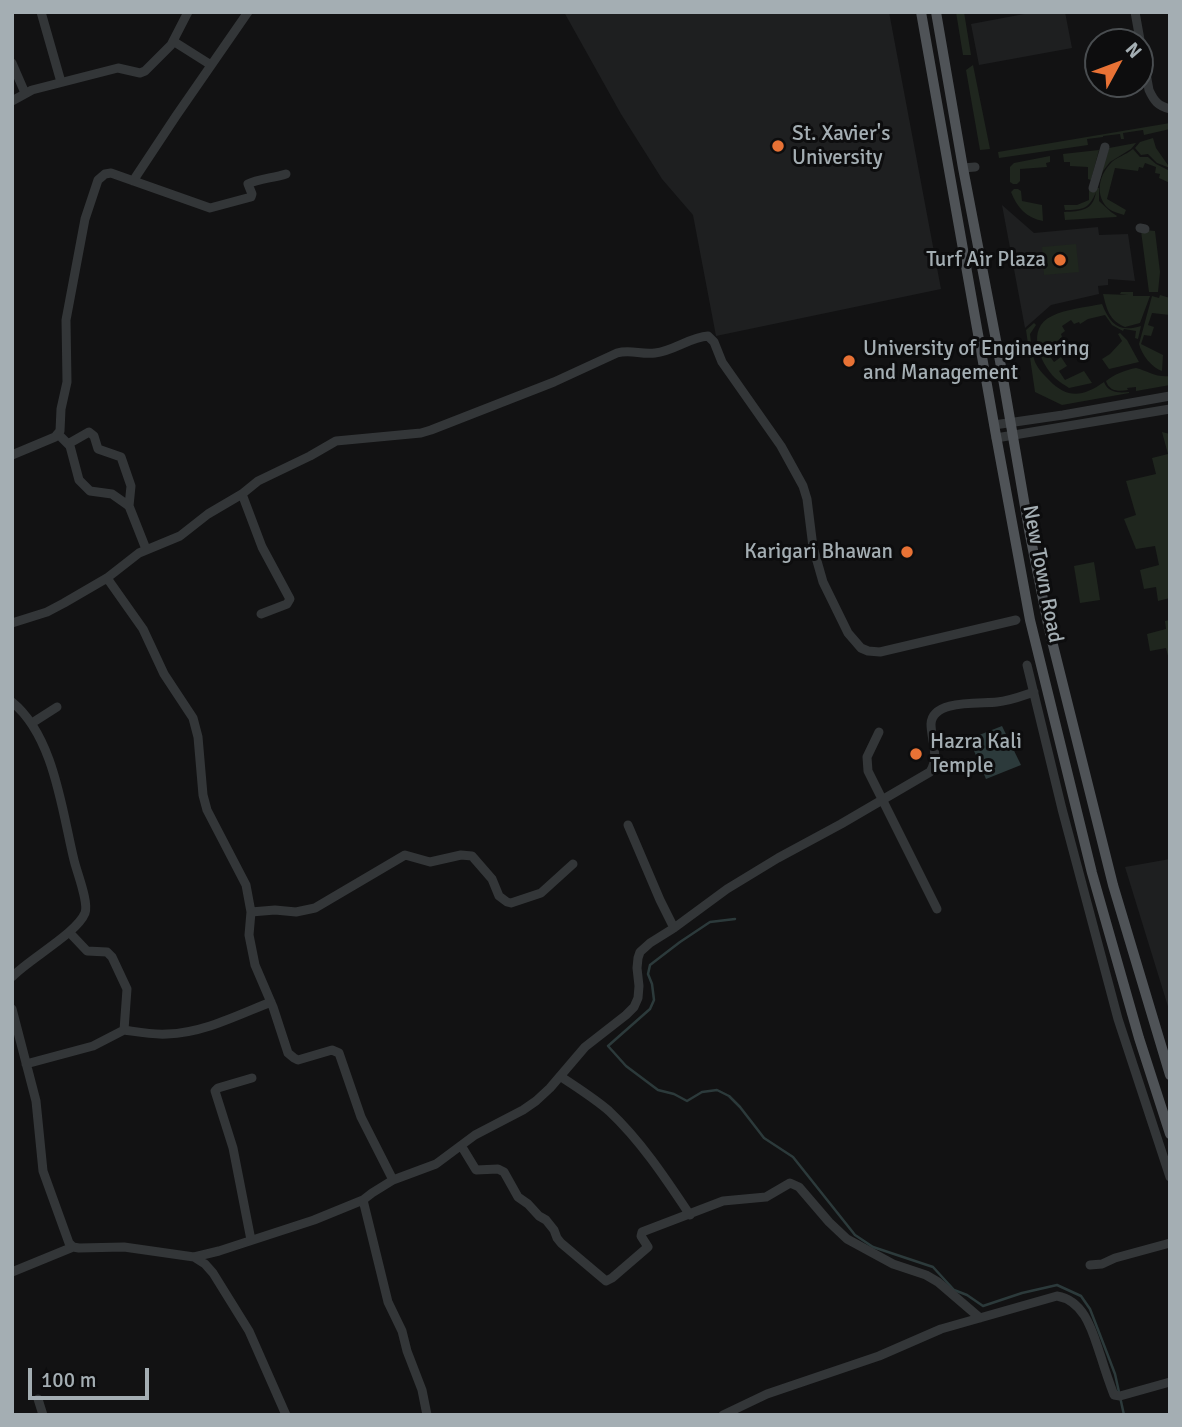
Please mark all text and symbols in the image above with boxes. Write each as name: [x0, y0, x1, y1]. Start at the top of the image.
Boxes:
north arrow: [1084, 28, 1154, 98]
text: N: [1120, 38, 1147, 63]
place label: St. Xavier's University: [792, 121, 890, 171]
marker: St. Xavier's University: [770, 138, 786, 154]
place label: Turf Air Plaza: [926, 247, 1046, 273]
marker: Turf Air Plaza: [1052, 252, 1068, 268]
place label: University of Engineering and Management: [863, 336, 1089, 386]
marker: University of Engineering and Management: [841, 353, 857, 369]
street label: New Town Road: [1016, 503, 1068, 645]
place label: Karigari Bhawan: [744, 539, 893, 565]
marker: Karigari Bhawan: [899, 544, 915, 560]
place label: Hazra Kali Temple: [930, 729, 1022, 779]
marker: Hazra Kali Temple: [908, 746, 924, 762]
scale bar: [32, 1354, 152, 1398]
text: 100 m: [41, 1367, 96, 1393]

